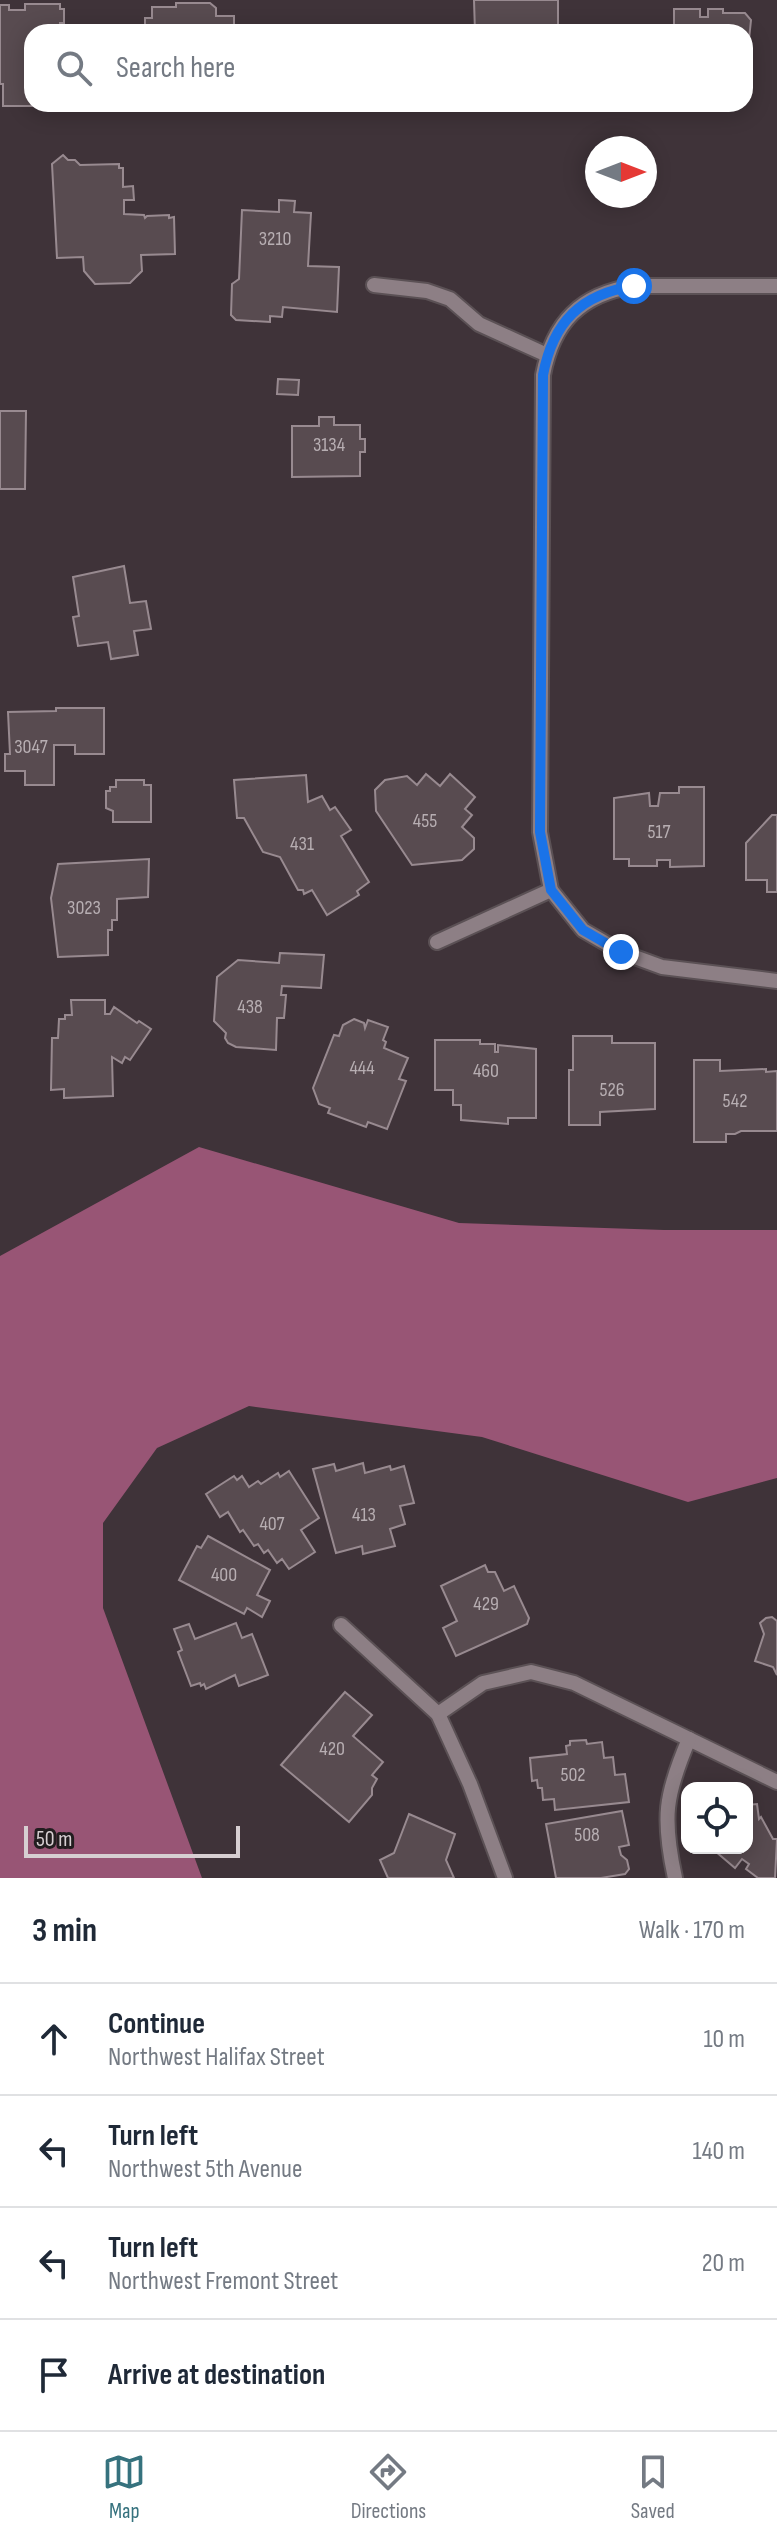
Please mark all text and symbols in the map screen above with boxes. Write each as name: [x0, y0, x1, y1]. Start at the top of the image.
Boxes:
search box: [24, 24, 753, 112]
icon: search: [52, 46, 96, 90]
text: Search here: [116, 50, 235, 86]
north arrow: [585, 136, 657, 208]
house number: 3210: [259, 227, 291, 251]
route start: [616, 268, 652, 304]
house number: 3134: [313, 433, 345, 457]
house number: 3047: [14, 735, 48, 759]
house number: 455: [413, 809, 437, 833]
house number: 517: [648, 820, 670, 844]
house number: 431: [290, 832, 314, 856]
house number: 3023: [67, 896, 101, 920]
route end: [603, 934, 639, 970]
house number: 438: [237, 995, 263, 1019]
house number: 444: [349, 1056, 375, 1080]
house number: 460: [473, 1059, 499, 1083]
house number: 526: [599, 1078, 625, 1102]
house number: 542: [723, 1089, 747, 1113]
house number: 413: [352, 1503, 376, 1527]
house number: 407: [259, 1512, 285, 1536]
house number: 400: [211, 1563, 237, 1587]
house number: 429: [473, 1592, 499, 1616]
house number: 420: [319, 1737, 345, 1761]
house number: 502: [560, 1763, 586, 1787]
map controls: [681, 1782, 753, 1854]
button: locate: [681, 1782, 753, 1854]
scale bar: [24, 1822, 240, 1858]
house number: 508: [574, 1823, 600, 1847]
text: 50 m: [36, 1826, 72, 1853]
text: 3 min: [32, 1910, 97, 1951]
text: Walk · 170 m: [639, 1915, 745, 1946]
text: Continue: [108, 2006, 205, 2042]
icon: ahead: [32, 2017, 76, 2061]
text: 10 m: [703, 2024, 745, 2055]
text: Northwest Halifax Street: [108, 2042, 325, 2073]
text: Turn left: [108, 2118, 198, 2154]
icon: left: [32, 2129, 76, 2173]
text: 140 m: [693, 2136, 745, 2167]
text: Northwest 5th Avenue: [108, 2154, 302, 2185]
text: Turn left: [108, 2230, 198, 2266]
icon: left: [32, 2241, 76, 2285]
text: 20 m: [702, 2248, 745, 2279]
text: Northwest Fremont Street: [108, 2266, 338, 2297]
icon: arrive: [32, 2353, 76, 2397]
text: Arrive at destination: [108, 2357, 325, 2393]
tab: Map: [102, 2450, 146, 2525]
tab: Directions: [351, 2450, 426, 2525]
tab: Saved: [631, 2450, 675, 2525]

